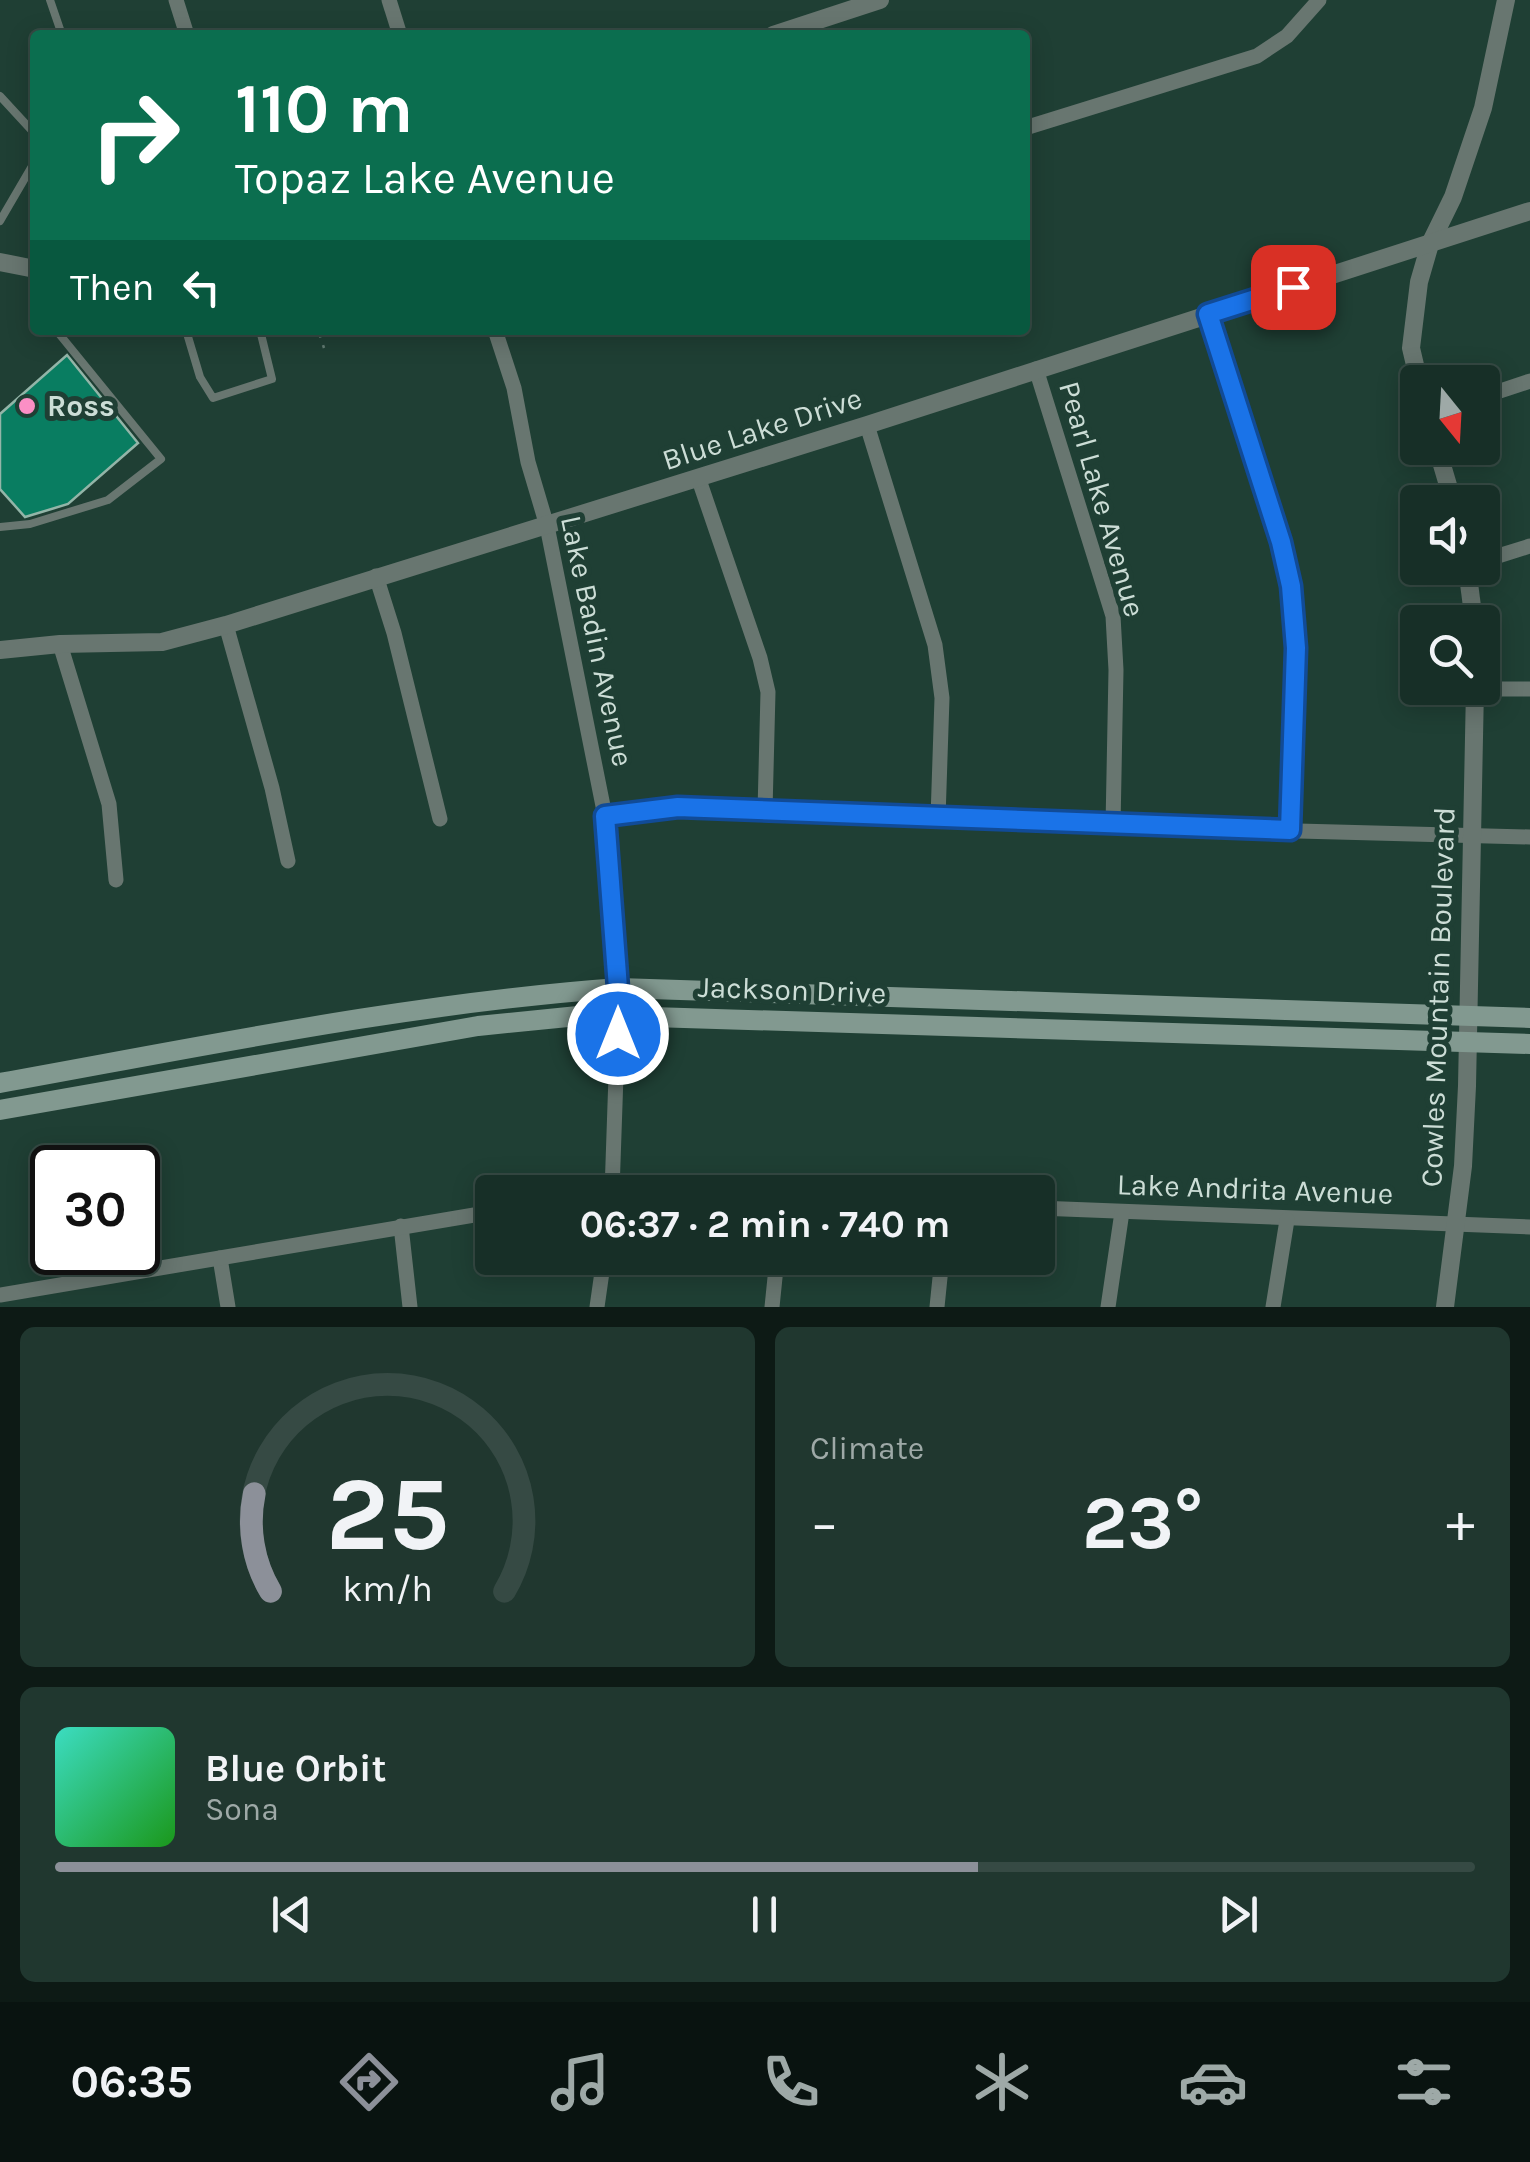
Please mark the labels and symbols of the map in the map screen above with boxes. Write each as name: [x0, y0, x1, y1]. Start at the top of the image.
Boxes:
pin: [1251, 245, 1336, 330]
north arrow: [1400, 365, 1500, 465]
street label: Pearl Lake Avenue: [1051, 377, 1153, 621]
street label: Blue Lake Drive: [658, 380, 866, 478]
place label: Ross: [47, 388, 115, 424]
marker: Ross: [16, 395, 38, 417]
street label: Lake Badin Avenue: [553, 512, 641, 770]
street label: Cowles Mountain Boulevard: [1413, 806, 1463, 1188]
street label: Jackson Drive: [697, 969, 887, 1011]
position arrow: [566, 982, 670, 1086]
speed limit sign: 30: [30, 1145, 160, 1275]
street label: Lake Andrita Avenue: [1116, 1166, 1394, 1212]

